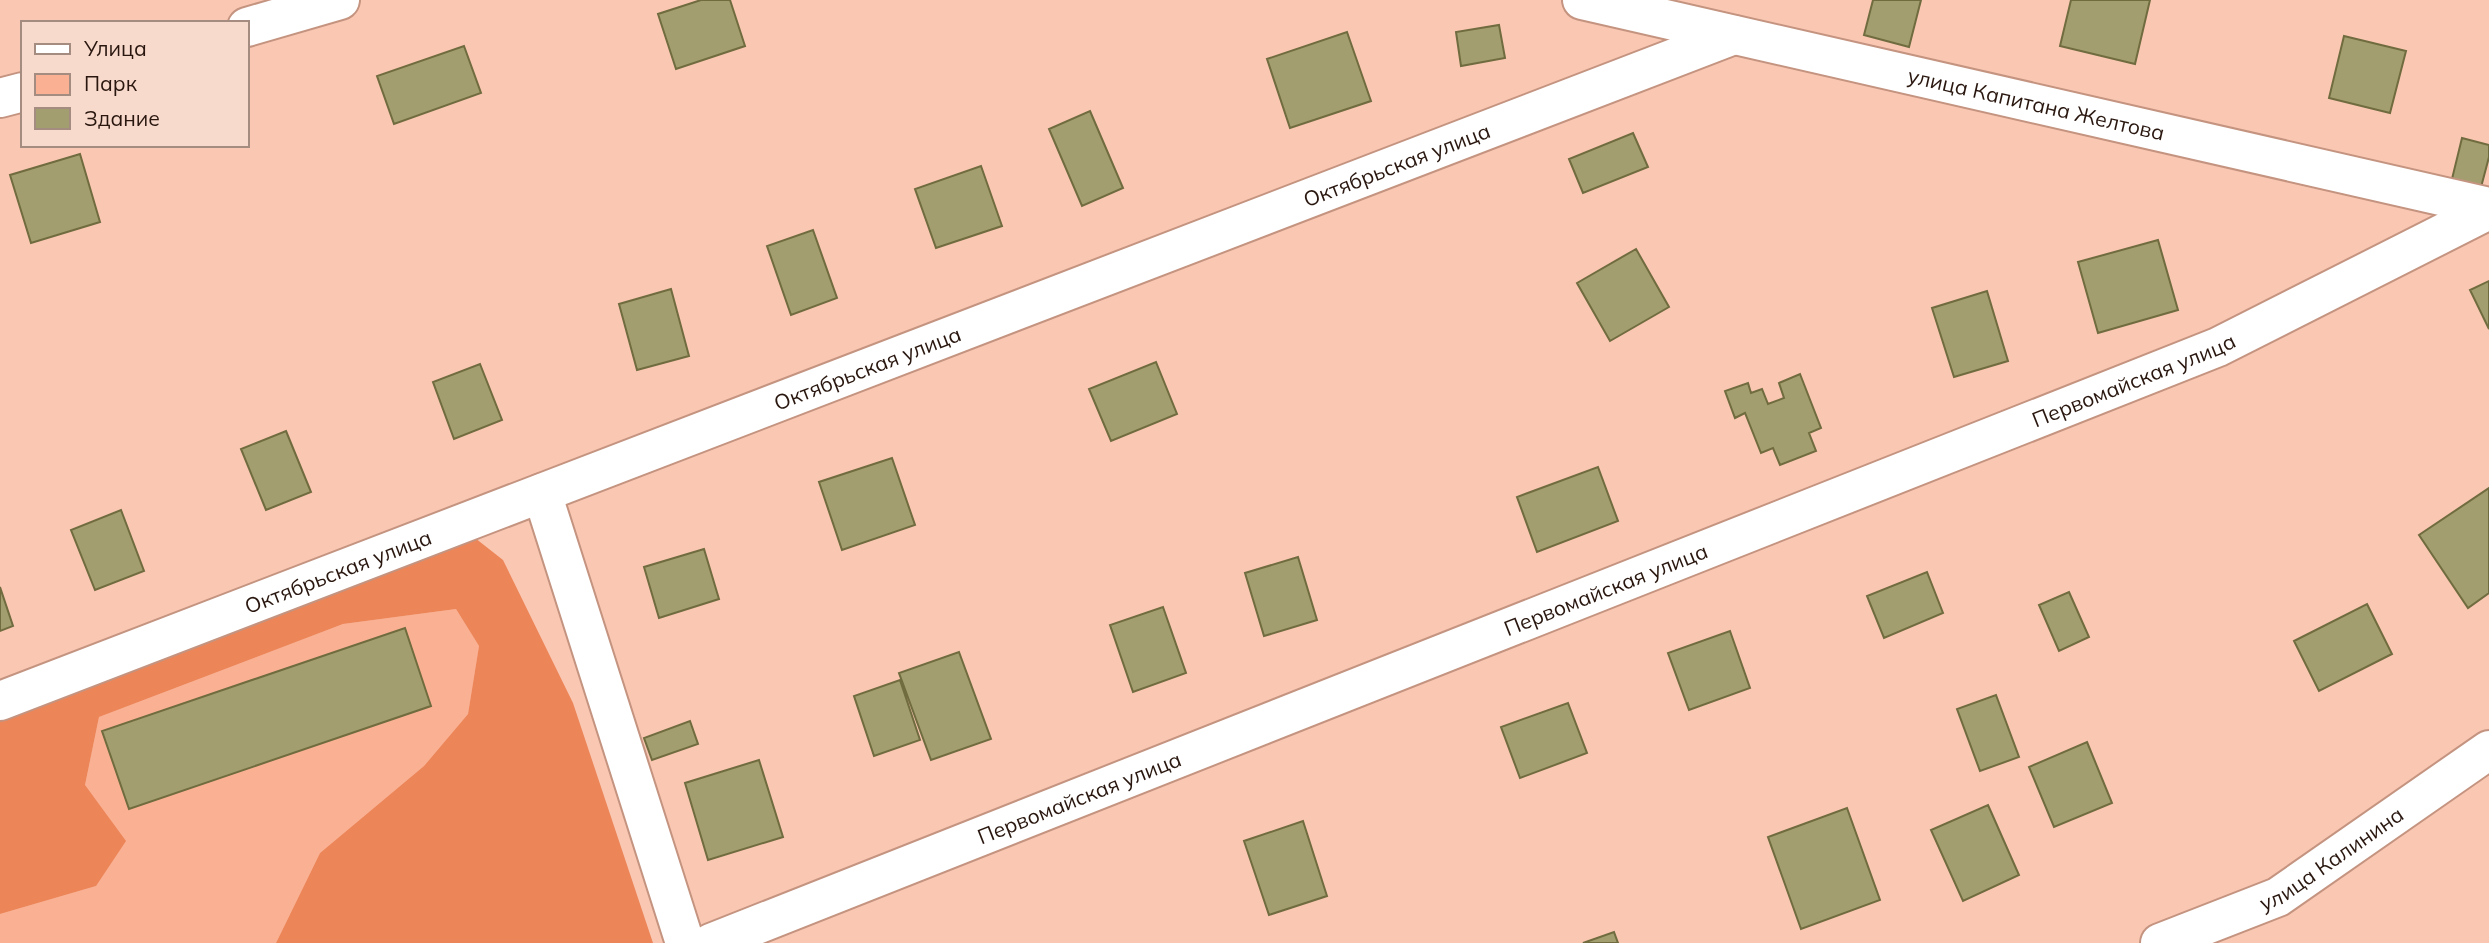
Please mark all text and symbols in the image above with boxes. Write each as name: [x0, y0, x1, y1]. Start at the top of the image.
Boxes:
legend: [21, 21, 248, 147]
text: Улица: [83, 35, 147, 61]
street label: улица Капитана Желтова: [1905, 62, 2167, 146]
text: Парк: [84, 70, 138, 96]
text: Здание: [84, 105, 160, 131]
street label: Октябрьская улица: [1299, 117, 1494, 212]
street label: Октябрьская улица: [770, 320, 964, 416]
street label: Первомайская улица: [2028, 327, 2240, 432]
street label: Октябрьская улица: [241, 524, 435, 619]
street label: Первомайская улица: [1500, 537, 1711, 641]
street label: Первомайская улица: [974, 745, 1185, 849]
street label: улица Калинина: [2256, 801, 2408, 916]

